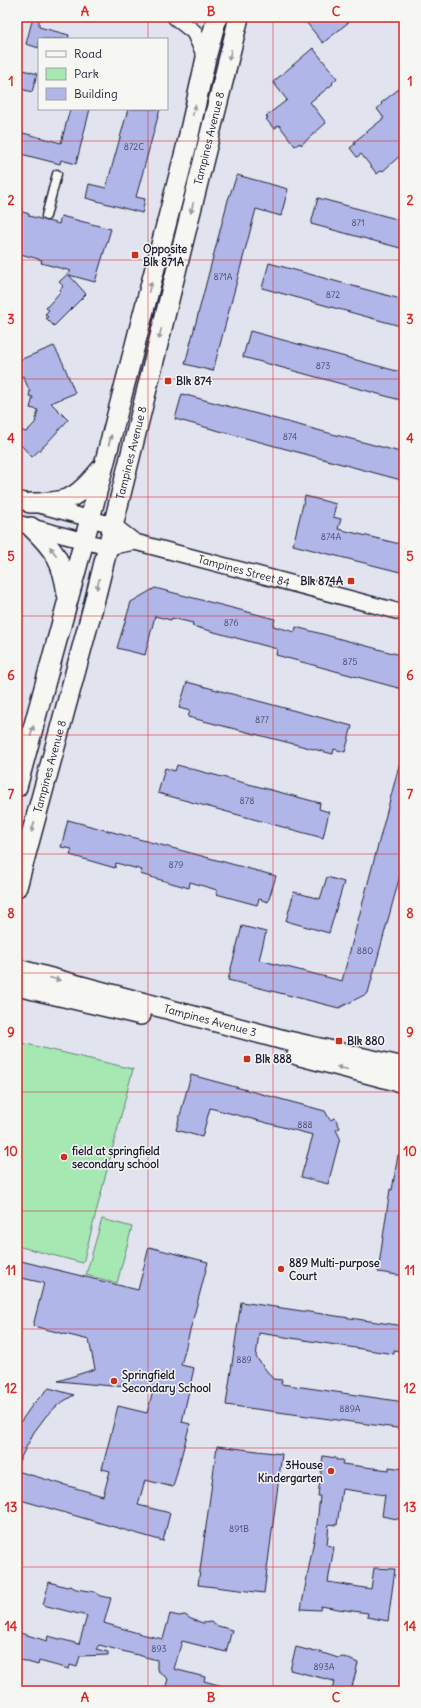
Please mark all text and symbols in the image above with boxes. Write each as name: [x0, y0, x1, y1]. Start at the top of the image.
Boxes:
text: A: [81, 3, 90, 20]
text: B: [207, 3, 216, 20]
text: C: [332, 3, 341, 20]
legend: [38, 38, 168, 110]
text: Road: [74, 46, 102, 61]
one-way arrow: [226, 49, 232, 61]
text: Park: [74, 66, 99, 81]
text: 1: [8, 73, 14, 90]
text: 1: [407, 73, 413, 90]
text: Building: [74, 86, 118, 101]
street label: Tampines Avenue 8: [191, 90, 227, 186]
one-way arrow: [192, 104, 198, 116]
house number: 872C: [124, 141, 144, 152]
text: 2: [7, 192, 15, 209]
text: 2: [406, 192, 414, 209]
one-way arrow: [188, 202, 194, 214]
house number: 871: [351, 217, 365, 228]
place label: Opposite Blk 871A: [143, 242, 187, 269]
marker: Opposite Blk 871A: [130, 250, 140, 260]
house number: 871A: [214, 271, 233, 282]
one-way arrow: [147, 281, 153, 294]
house number: 872: [326, 289, 340, 300]
text: 3: [7, 311, 15, 328]
text: 3: [406, 311, 414, 328]
one-way arrow: [157, 328, 163, 340]
house number: 873: [316, 360, 330, 371]
place label: Blk 874: [176, 374, 212, 388]
marker: Blk 874: [163, 376, 173, 386]
street label: Tampines Avenue 8: [113, 405, 149, 501]
text: 4: [7, 430, 15, 447]
text: 4: [406, 430, 414, 447]
house number: 874: [283, 431, 297, 442]
one-way arrow: [107, 434, 113, 446]
house number: 874A: [321, 531, 341, 542]
one-way arrow: [49, 546, 57, 556]
text: 5: [7, 548, 15, 565]
text: 5: [406, 548, 414, 565]
street label: Tampines Street 84: [197, 552, 291, 590]
place label: Blk 874A: [300, 574, 343, 588]
marker: Blk 874A: [346, 576, 356, 586]
one-way arrow: [95, 579, 101, 591]
house number: 876: [224, 617, 238, 628]
house number: 875: [343, 656, 357, 667]
text: 6: [7, 667, 15, 684]
text: 6: [406, 667, 414, 684]
house number: 877: [255, 714, 270, 725]
street label: Tampines Avenue 8: [30, 718, 69, 814]
one-way arrow: [29, 725, 35, 737]
text: 7: [8, 786, 15, 803]
text: 7: [407, 786, 414, 803]
house number: 878: [240, 795, 254, 806]
one-way arrow: [30, 822, 36, 834]
house number: 879: [169, 859, 183, 870]
text: 8: [7, 905, 15, 922]
text: 8: [406, 905, 414, 922]
house number: 880: [357, 945, 373, 956]
one-way arrow: [49, 976, 61, 982]
street label: Tampines Avenue 3: [162, 1001, 258, 1039]
text: 9: [7, 1024, 15, 1041]
text: 9: [406, 1024, 414, 1041]
place label: Blk 880: [347, 1034, 385, 1048]
marker: Blk 880: [334, 1036, 344, 1046]
place label: Blk 888: [255, 1052, 292, 1066]
marker: Blk 888: [242, 1054, 252, 1064]
one-way arrow: [336, 1065, 348, 1071]
house number: 888: [297, 1119, 313, 1130]
text: 10: [4, 1143, 18, 1160]
text: 10: [403, 1143, 417, 1160]
place label: field at springfield secondary school: [71, 1144, 160, 1172]
marker: field at springfield secondary school: [59, 1152, 69, 1162]
place label: 889 Multi-purpose Court: [289, 1256, 380, 1283]
text: 11: [6, 1262, 16, 1279]
text: 11: [405, 1262, 415, 1279]
marker: 889 Multi-purpose Court: [276, 1264, 286, 1274]
house number: 889: [236, 1354, 252, 1365]
place label: Springfield Secondary School: [122, 1368, 211, 1396]
marker: Springfield Secondary School: [109, 1376, 119, 1386]
text: 12: [5, 1380, 17, 1397]
text: 12: [404, 1380, 416, 1397]
house number: 889A: [339, 1403, 361, 1414]
place label: 3House Kindergarten: [258, 1458, 324, 1486]
marker: 3House Kindergarten: [326, 1466, 336, 1476]
text: 13: [5, 1499, 17, 1516]
text: 13: [404, 1499, 416, 1516]
house number: 891B: [229, 1523, 249, 1534]
text: 14: [5, 1618, 18, 1635]
text: 14: [404, 1618, 417, 1635]
house number: 893: [151, 1643, 167, 1654]
house number: 893A: [313, 1661, 335, 1672]
text: A: [81, 1689, 90, 1706]
text: B: [207, 1689, 216, 1706]
text: C: [332, 1689, 341, 1706]

